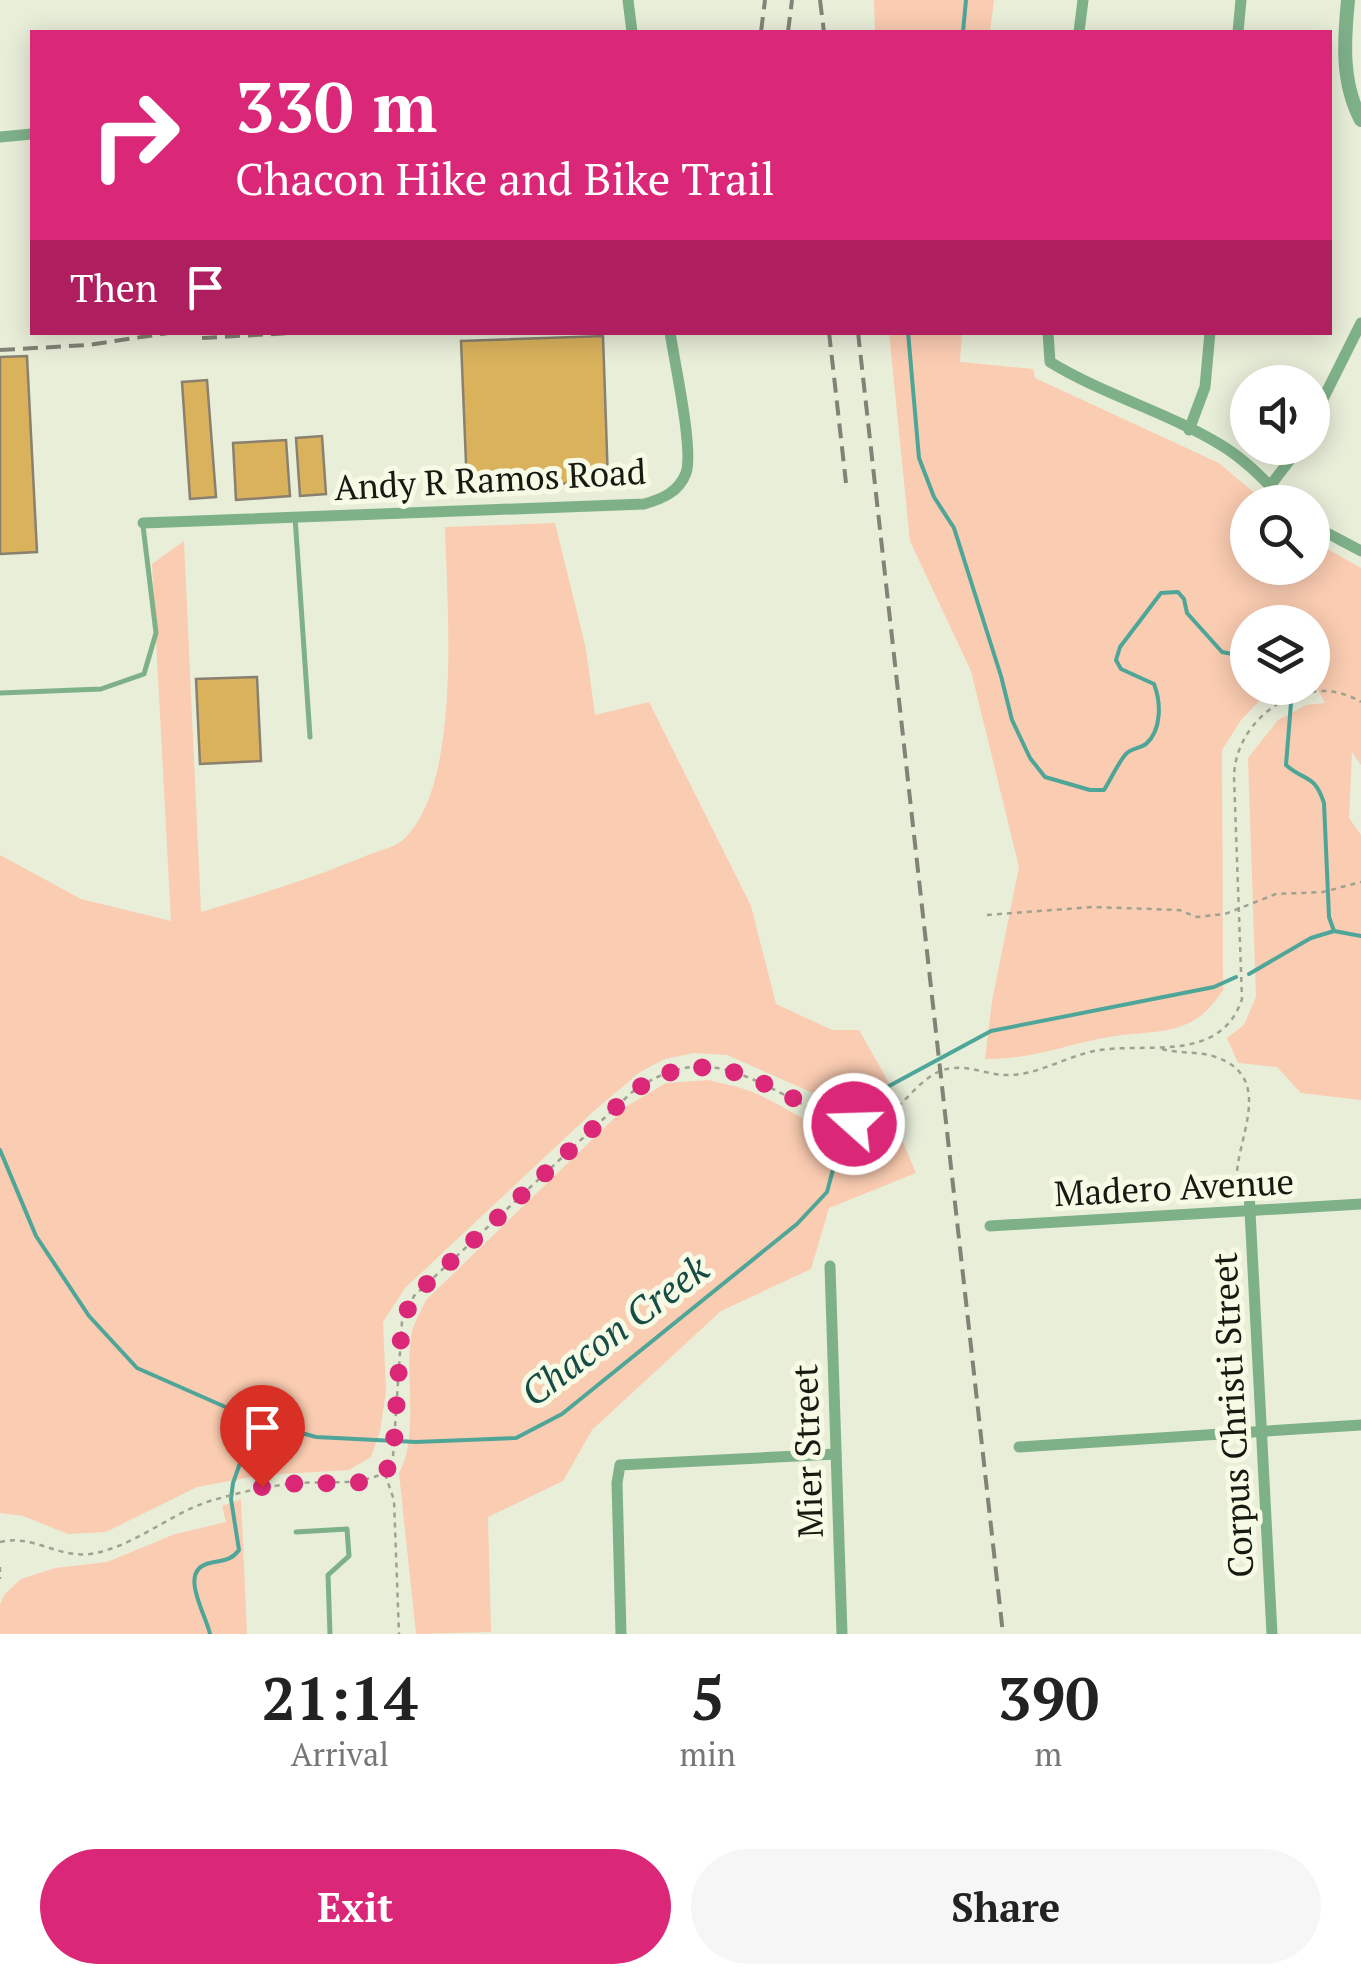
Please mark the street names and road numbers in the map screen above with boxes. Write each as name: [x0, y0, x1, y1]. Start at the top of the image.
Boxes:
street label: Andy R Ramos Road: [333, 448, 647, 510]
street label: Madero Avenue: [1053, 1158, 1295, 1216]
street label: Corpus Christi Street: [1201, 1251, 1263, 1579]
street label: Mier Street: [781, 1363, 833, 1539]

